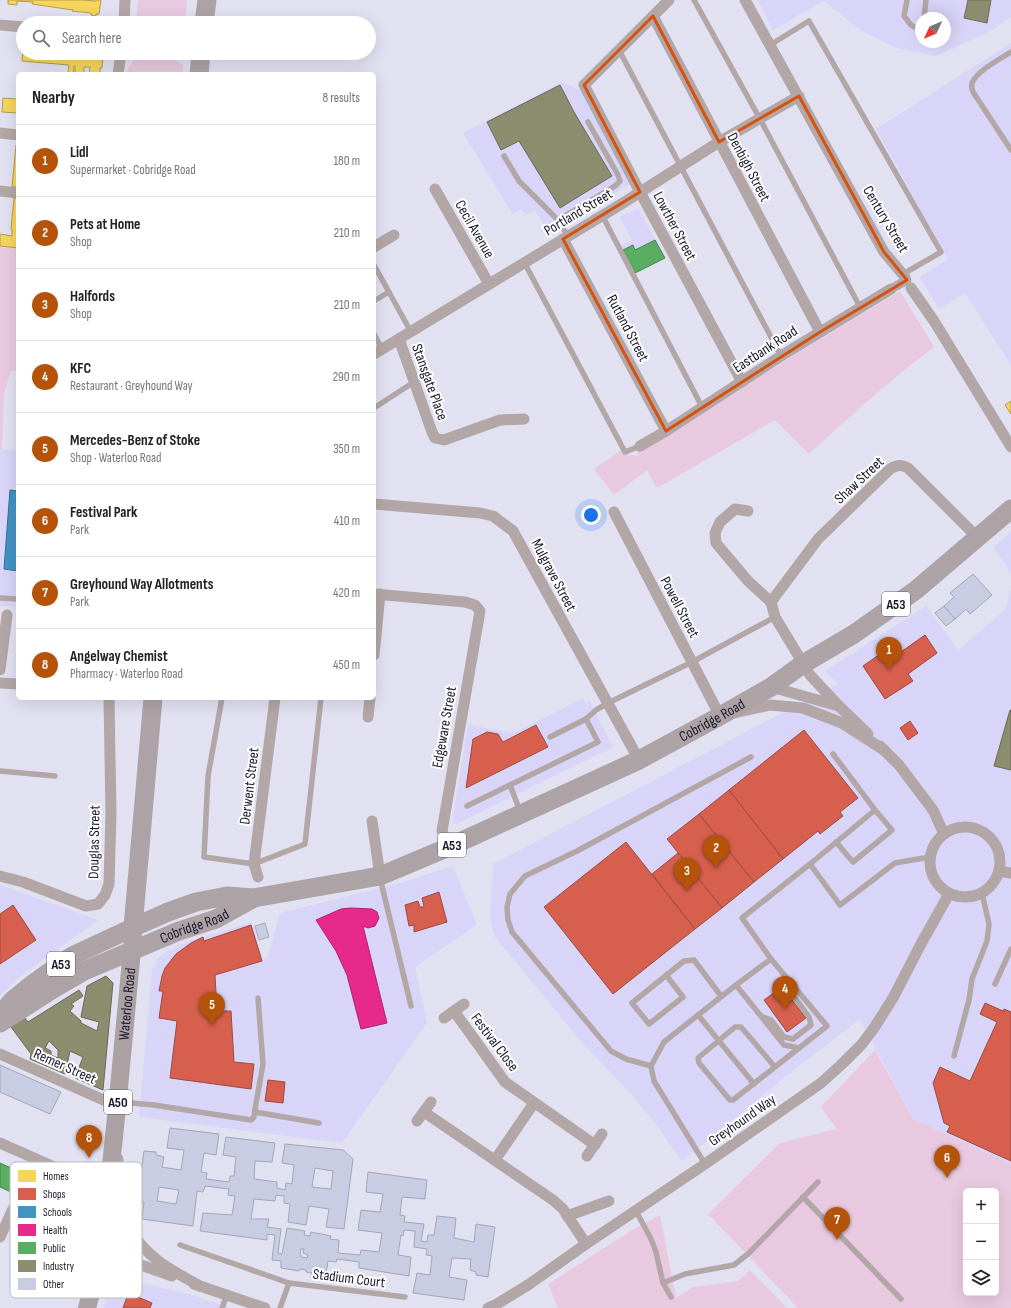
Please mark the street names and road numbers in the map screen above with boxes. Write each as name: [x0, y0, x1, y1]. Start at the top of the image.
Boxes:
street label: Denbigh Street: [722, 130, 775, 205]
street label: Century Street: [858, 182, 913, 257]
street label: Portland Street: [540, 184, 616, 240]
street label: Lowther Street: [648, 189, 701, 264]
street label: Cecil Avenue: [450, 197, 499, 262]
street label: Rutland Street: [602, 292, 653, 365]
street label: Eastbank Road: [729, 322, 801, 377]
street label: Stansgate Place: [407, 341, 452, 423]
street label: Shaw Street: [831, 452, 888, 508]
street label: Mulgrave Street: [527, 536, 581, 615]
street label: Powell Street: [656, 573, 704, 641]
road number: A53: [882, 592, 910, 616]
street label: Edgeware Street: [428, 684, 461, 769]
street label: Cobridge Road: [676, 695, 748, 746]
street label: Derwent Street: [235, 746, 264, 826]
street label: Douglas Street: [84, 805, 105, 879]
road number: A53: [438, 833, 466, 857]
street label: Cobridge Road: [157, 905, 233, 948]
road number: A53: [47, 952, 75, 976]
street label: Waterloo Road: [115, 967, 140, 1041]
street label: Festival Close: [466, 1009, 523, 1075]
street label: Remer Street: [30, 1044, 100, 1089]
road number: A50: [104, 1090, 132, 1114]
street label: Greyhound Way: [705, 1090, 780, 1151]
street label: Stadium Court: [312, 1265, 387, 1292]

